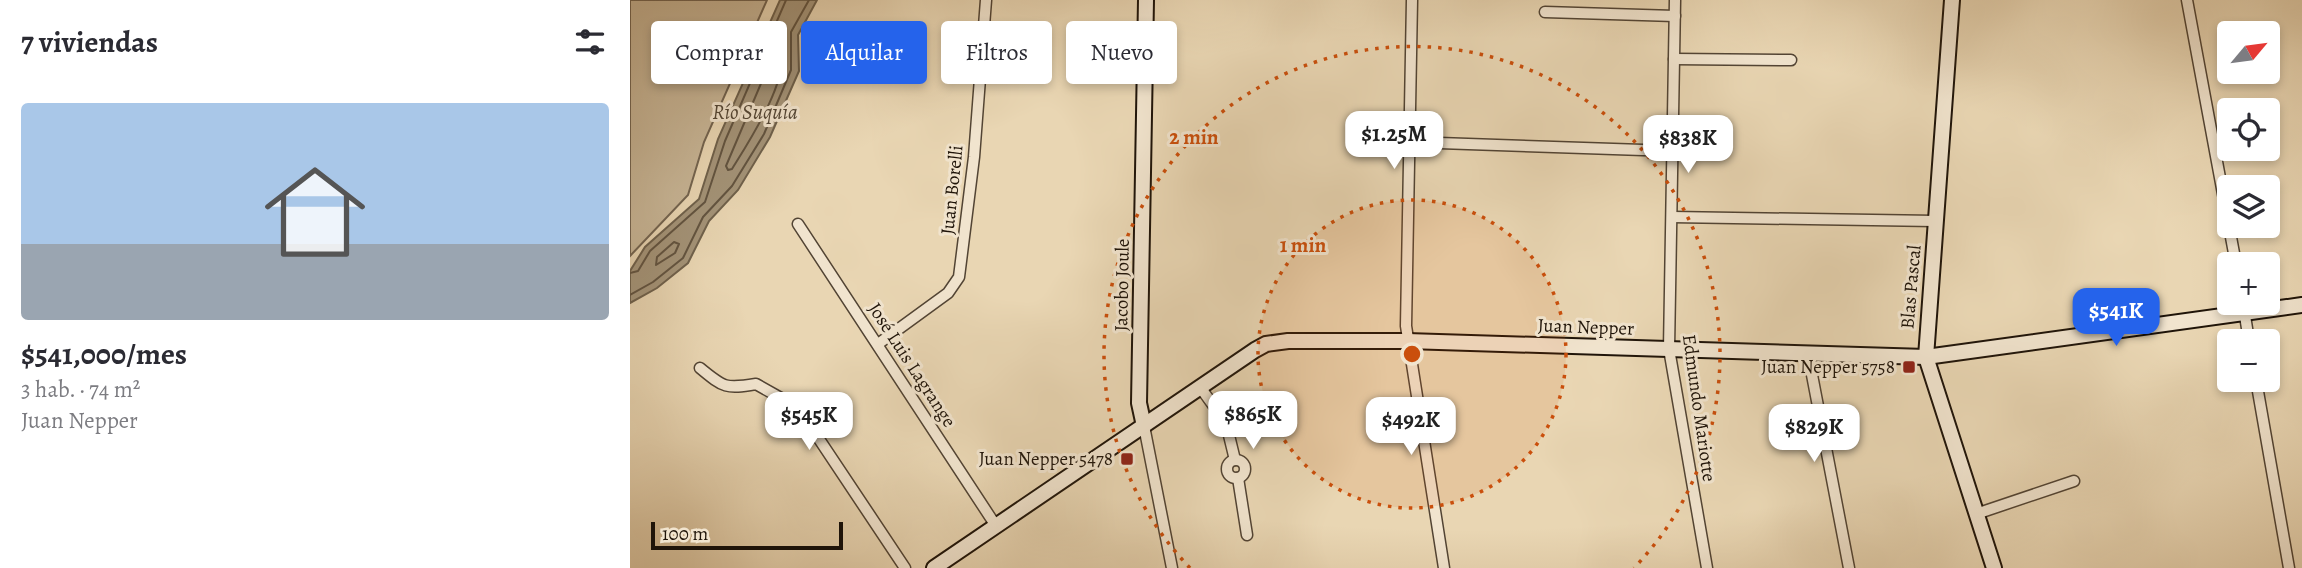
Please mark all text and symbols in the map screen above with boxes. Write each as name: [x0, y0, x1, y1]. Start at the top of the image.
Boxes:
chip: Comprar: [651, 21, 787, 84]
chip: Alquilar: [801, 21, 927, 84]
chip: Filtros: [941, 21, 1052, 84]
chip: Nuevo: [1066, 21, 1177, 84]
north arrow: [2217, 21, 2280, 84]
map controls: [2217, 21, 2280, 392]
text: 7 viviendas: [21, 22, 158, 62]
icon: filters: [571, 23, 609, 61]
water label: Río Suquía: [712, 98, 798, 126]
button: locate: [2217, 98, 2280, 161]
pin: $1.25M: [1337, 111, 1451, 171]
pin: $838K: [1639, 116, 1737, 175]
text: $1.25M: [1361, 118, 1427, 149]
text: $838K: [1659, 122, 1717, 153]
text: 2 min: [1169, 123, 1219, 151]
street label: Juan Borelli: [934, 144, 970, 236]
icon: home: [252, 149, 378, 275]
button: layers: [2217, 175, 2280, 238]
text: 1 min: [1280, 231, 1327, 259]
street label: Jacobo Joule: [1108, 238, 1136, 332]
street label: Blas Pascal: [1894, 244, 1928, 330]
button: +: [2217, 252, 2280, 315]
pin: $541K: [2067, 288, 2165, 348]
text: $541K: [2089, 295, 2143, 326]
street label: José Luis Lagrange: [862, 298, 962, 432]
street label: Juan Nepper: [1537, 312, 1635, 342]
button: −: [2217, 329, 2280, 392]
street label: Edmundo Mariotte: [1676, 333, 1722, 483]
text: $541,000/mes: [21, 334, 187, 374]
centre of rings: [1400, 342, 1424, 366]
place label: Juan Nepper 5758: [1761, 354, 1895, 380]
marker: Juan Nepper 5758: [1901, 359, 1917, 375]
text: 3 hab. · 74 m²: [21, 374, 140, 405]
pin: $545K: [760, 392, 858, 452]
pin: $865K: [1204, 392, 1302, 451]
text: $865K: [1224, 398, 1282, 429]
pin: $492K: [1362, 398, 1460, 457]
text: $545K: [781, 399, 837, 430]
text: $492K: [1382, 404, 1440, 435]
text: Juan Nepper: [21, 405, 138, 436]
pin: $829K: [1765, 405, 1863, 464]
text: $829K: [1785, 411, 1843, 442]
place label: Juan Nepper 5478: [979, 446, 1113, 472]
marker: Juan Nepper 5478: [1119, 451, 1135, 467]
scale bar: [651, 519, 844, 551]
text: 100 m: [662, 521, 708, 547]

